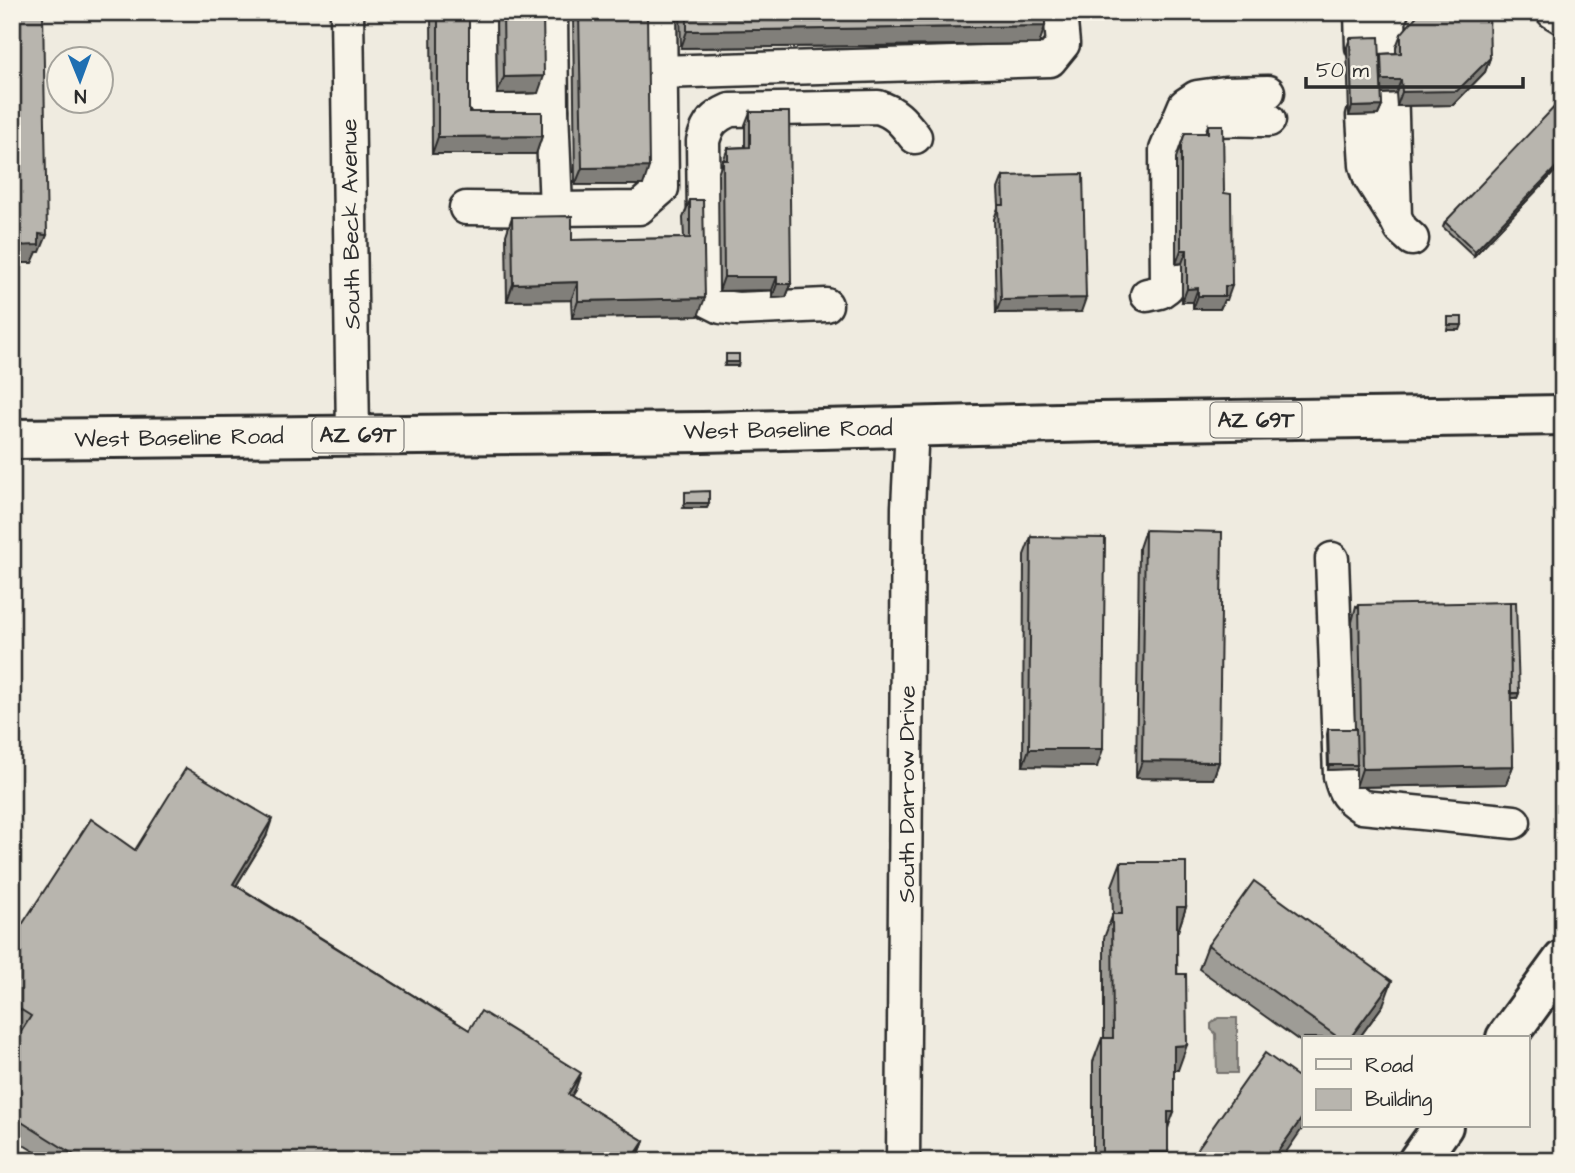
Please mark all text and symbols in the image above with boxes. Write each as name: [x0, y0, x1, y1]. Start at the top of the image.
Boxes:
north arrow: [46, 46, 116, 116]
scale bar: [1306, 46, 1522, 90]
text: 50 m: [1316, 56, 1370, 85]
text: N: [74, 82, 86, 109]
street label: South Beck Avenue: [333, 118, 369, 330]
road number: AZ 69T: [1210, 402, 1302, 438]
street label: West Baseline Road: [683, 412, 893, 448]
road number: AZ 69T: [312, 418, 404, 452]
street label: West Baseline Road: [74, 420, 284, 456]
street label: South Darrow Drive: [891, 685, 923, 903]
legend: [1302, 1036, 1530, 1128]
text: Road: [1365, 1051, 1413, 1080]
text: Building: [1365, 1085, 1433, 1116]

